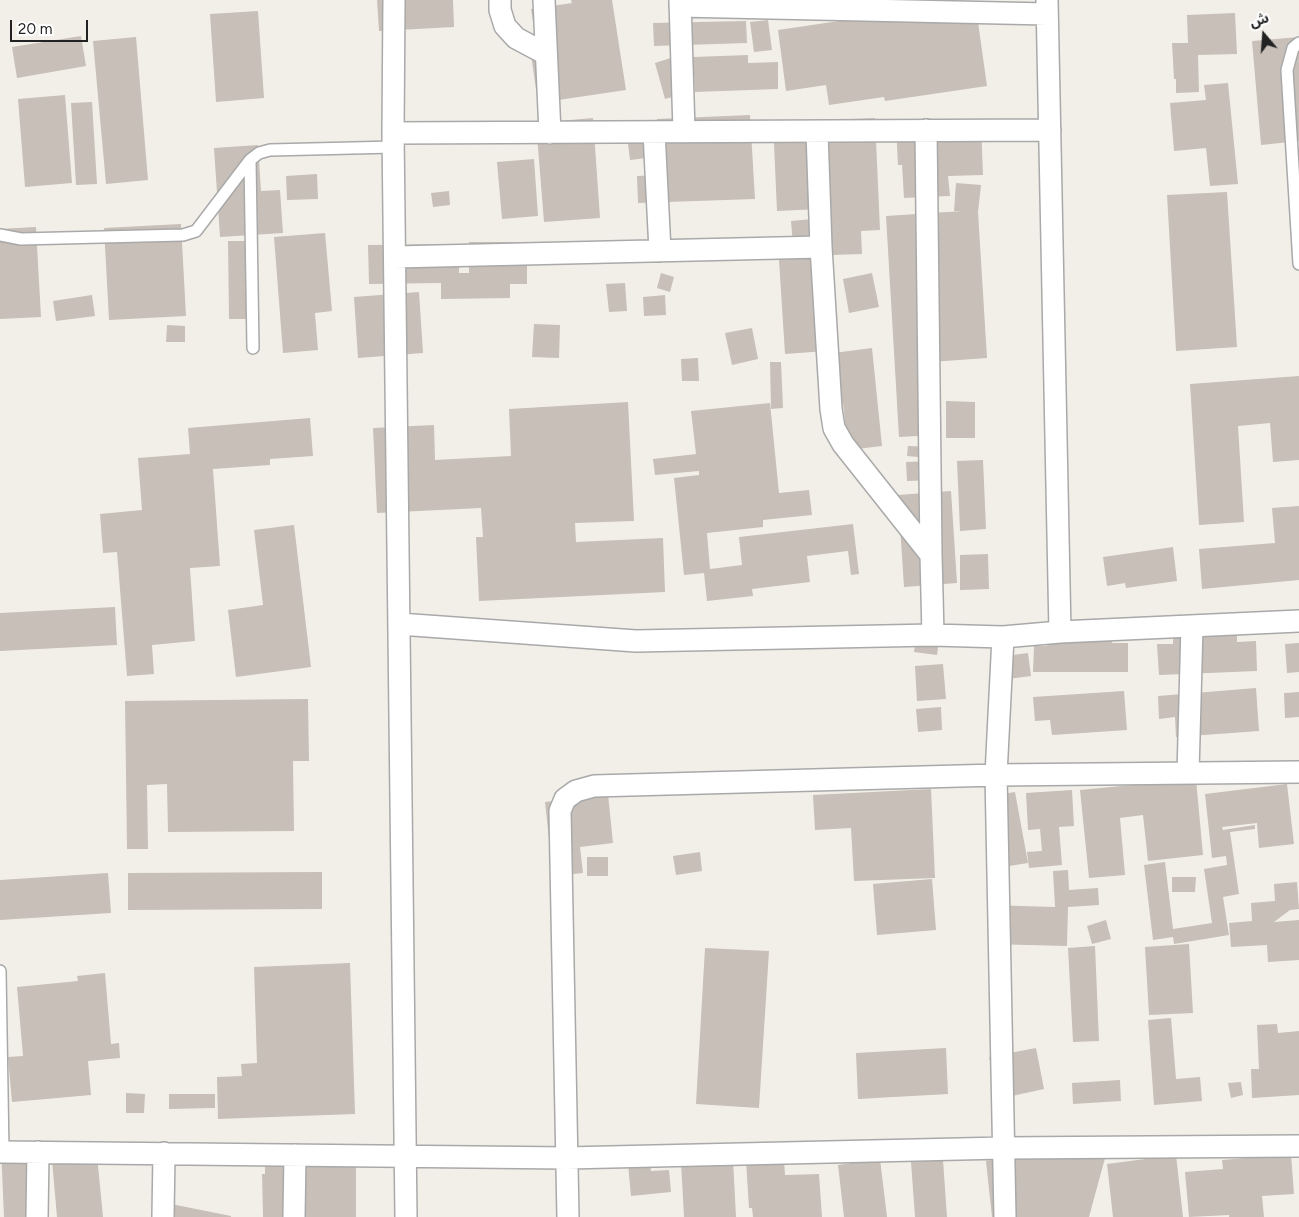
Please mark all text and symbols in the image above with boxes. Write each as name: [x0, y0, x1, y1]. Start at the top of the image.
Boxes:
text: ش: [1247, 9, 1271, 31]
scale bar: [12, 10, 90, 42]
north arrow: [1239, 10, 1289, 60]
text: 20 m: [18, 20, 52, 38]

